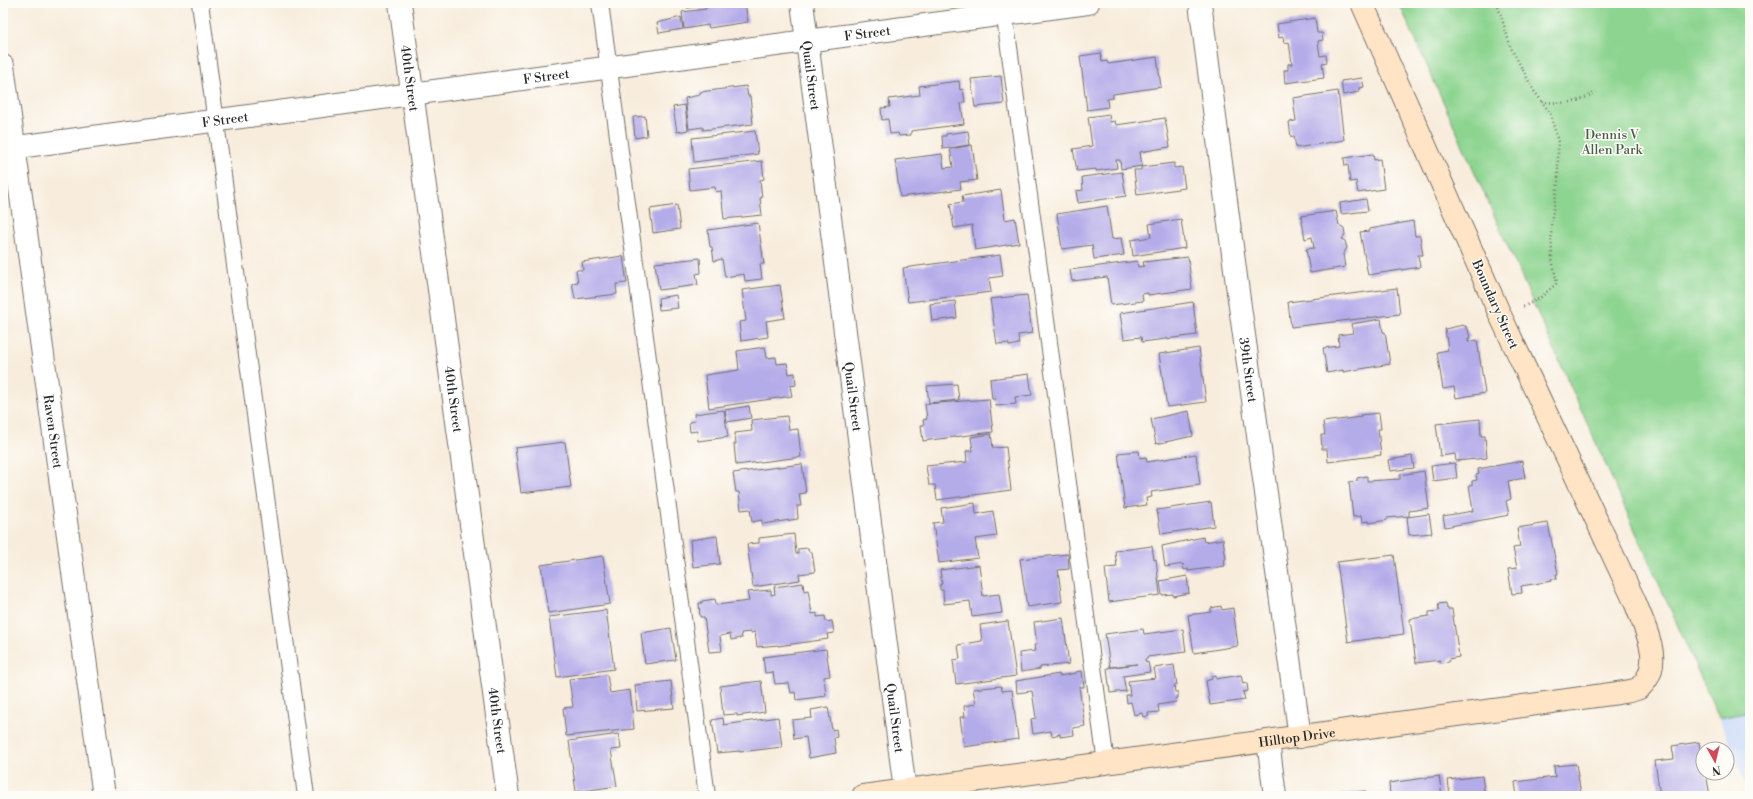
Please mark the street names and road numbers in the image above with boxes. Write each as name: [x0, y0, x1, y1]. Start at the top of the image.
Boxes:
street label: F Street: [843, 23, 892, 45]
street label: Quail Street: [798, 40, 823, 112]
street label: 40th Street: [397, 44, 422, 113]
street label: F Street: [522, 66, 571, 88]
street label: F Street: [201, 109, 250, 131]
street label: Boundary Street: [1468, 256, 1522, 352]
street label: 39th Street: [1235, 336, 1260, 404]
street label: Quail Street: [840, 361, 865, 433]
street label: 40th Street: [441, 365, 465, 434]
street label: Raven Street: [40, 394, 66, 470]
street label: Quail Street: [882, 682, 907, 754]
street label: 40th Street: [484, 686, 509, 755]
street label: Hilltop Drive: [1258, 725, 1337, 751]

